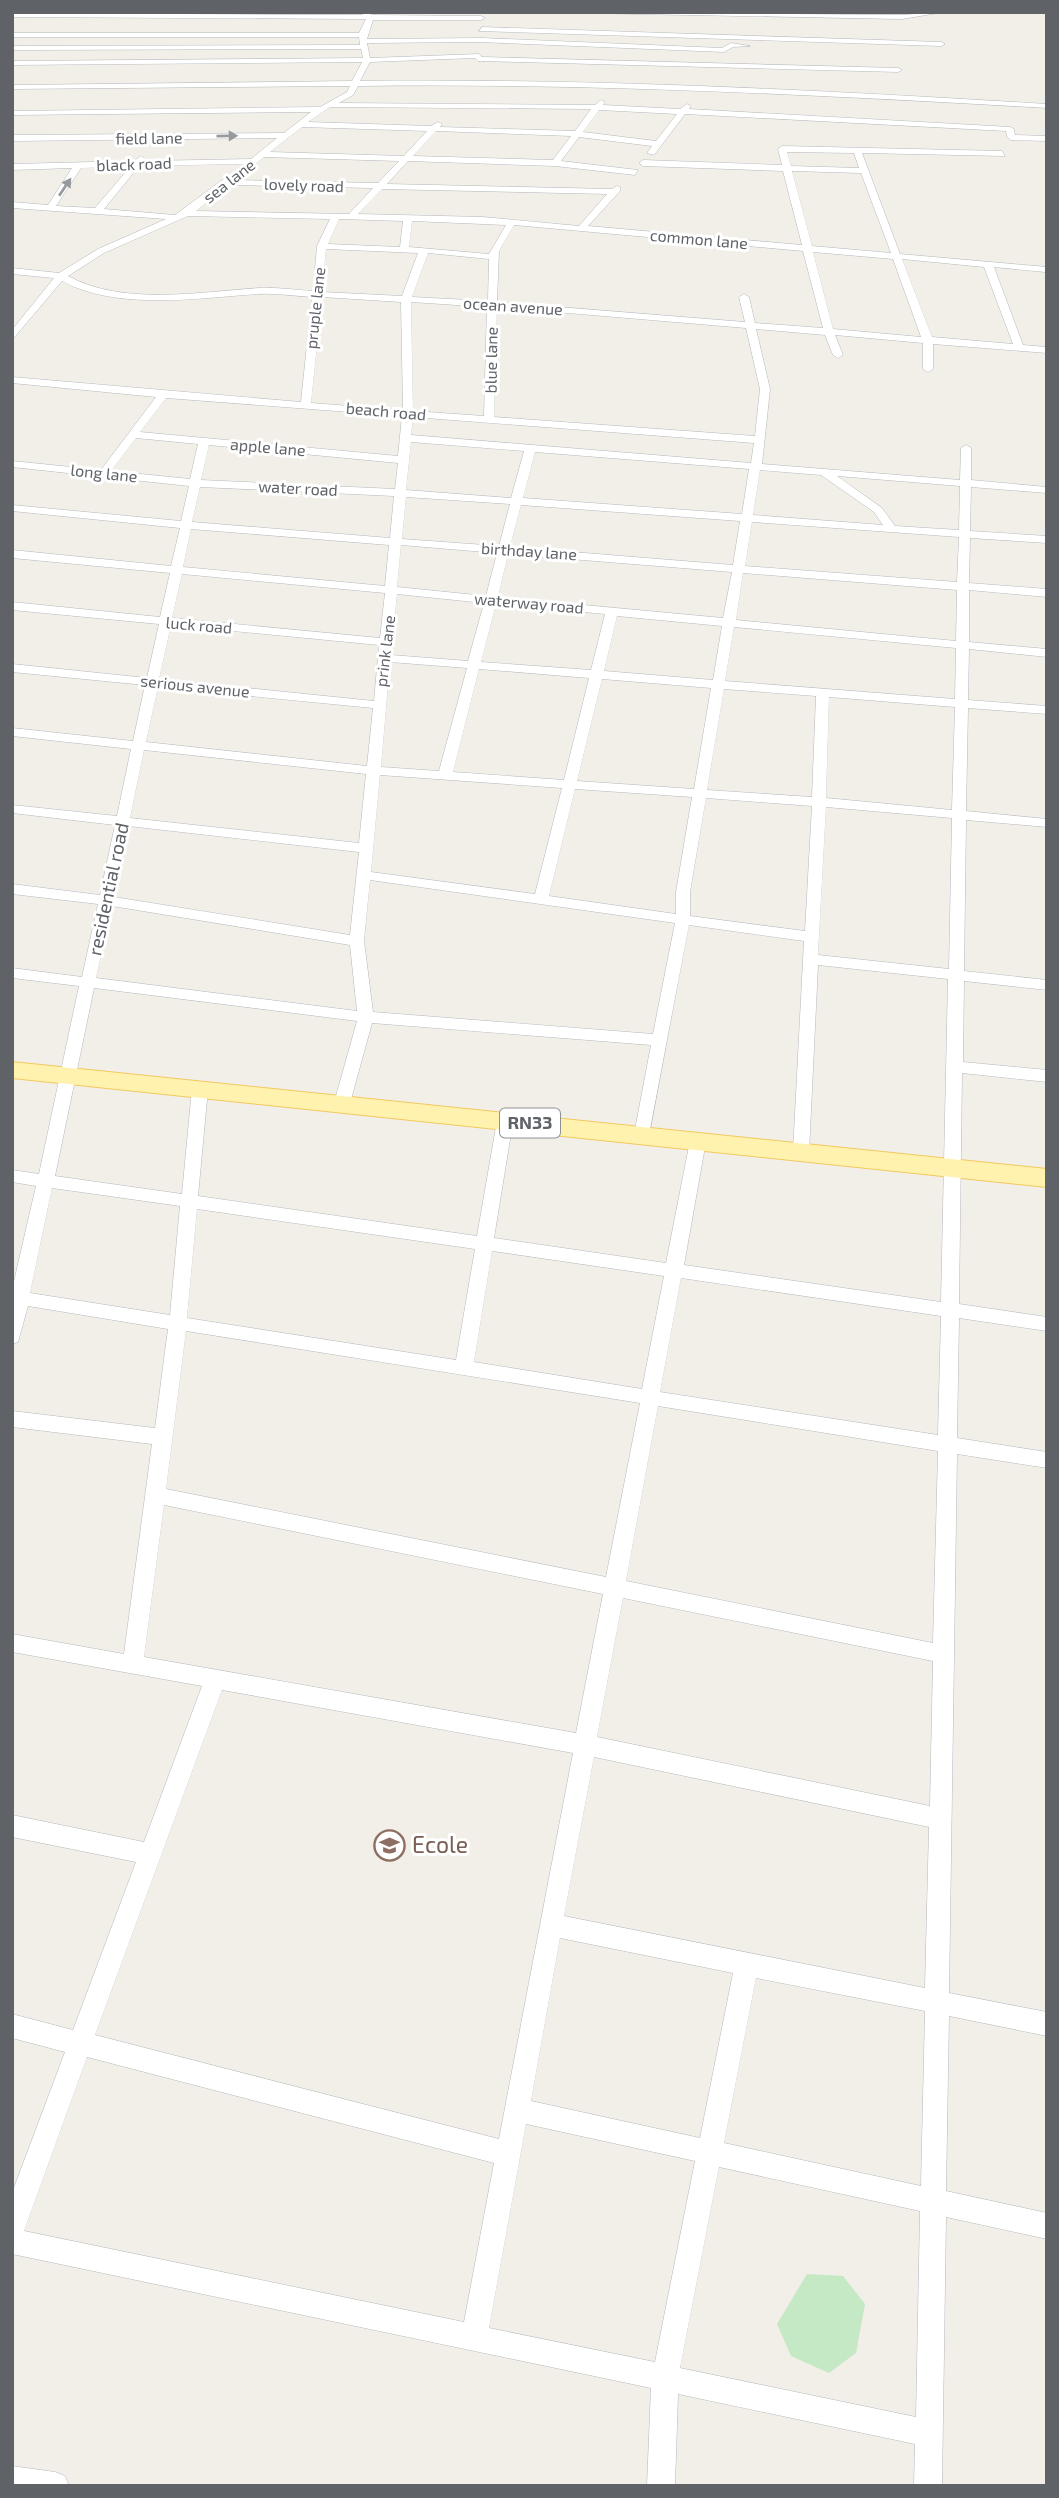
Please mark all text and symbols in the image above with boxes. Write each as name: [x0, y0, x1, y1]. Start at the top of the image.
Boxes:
street label: field lane: [115, 127, 183, 148]
one-way arrow: [217, 130, 239, 142]
street label: black road: [96, 153, 172, 174]
street label: sea lane: [199, 154, 258, 207]
street label: lovely road: [264, 174, 344, 195]
one-way arrow: [58, 177, 71, 196]
street label: common lane: [649, 225, 749, 252]
street label: pruple lane: [301, 266, 328, 350]
street label: ocean avenue: [463, 293, 563, 318]
street label: blue lane: [480, 327, 501, 393]
street label: beach road: [345, 398, 427, 423]
street label: apple lane: [230, 434, 307, 459]
street label: long lane: [70, 460, 138, 485]
street label: water road: [258, 476, 338, 499]
street label: birthday lane: [481, 538, 578, 563]
street label: waterway road: [473, 588, 585, 617]
street label: luck road: [165, 612, 233, 637]
street label: prink lane: [371, 614, 398, 688]
street label: serious avenue: [139, 670, 251, 701]
street label: residential road: [82, 820, 133, 957]
road number: RN33: [500, 1108, 560, 1138]
school or university icon: Ecole: [372, 1828, 406, 1862]
place label: Ecole: [412, 1830, 468, 1858]

